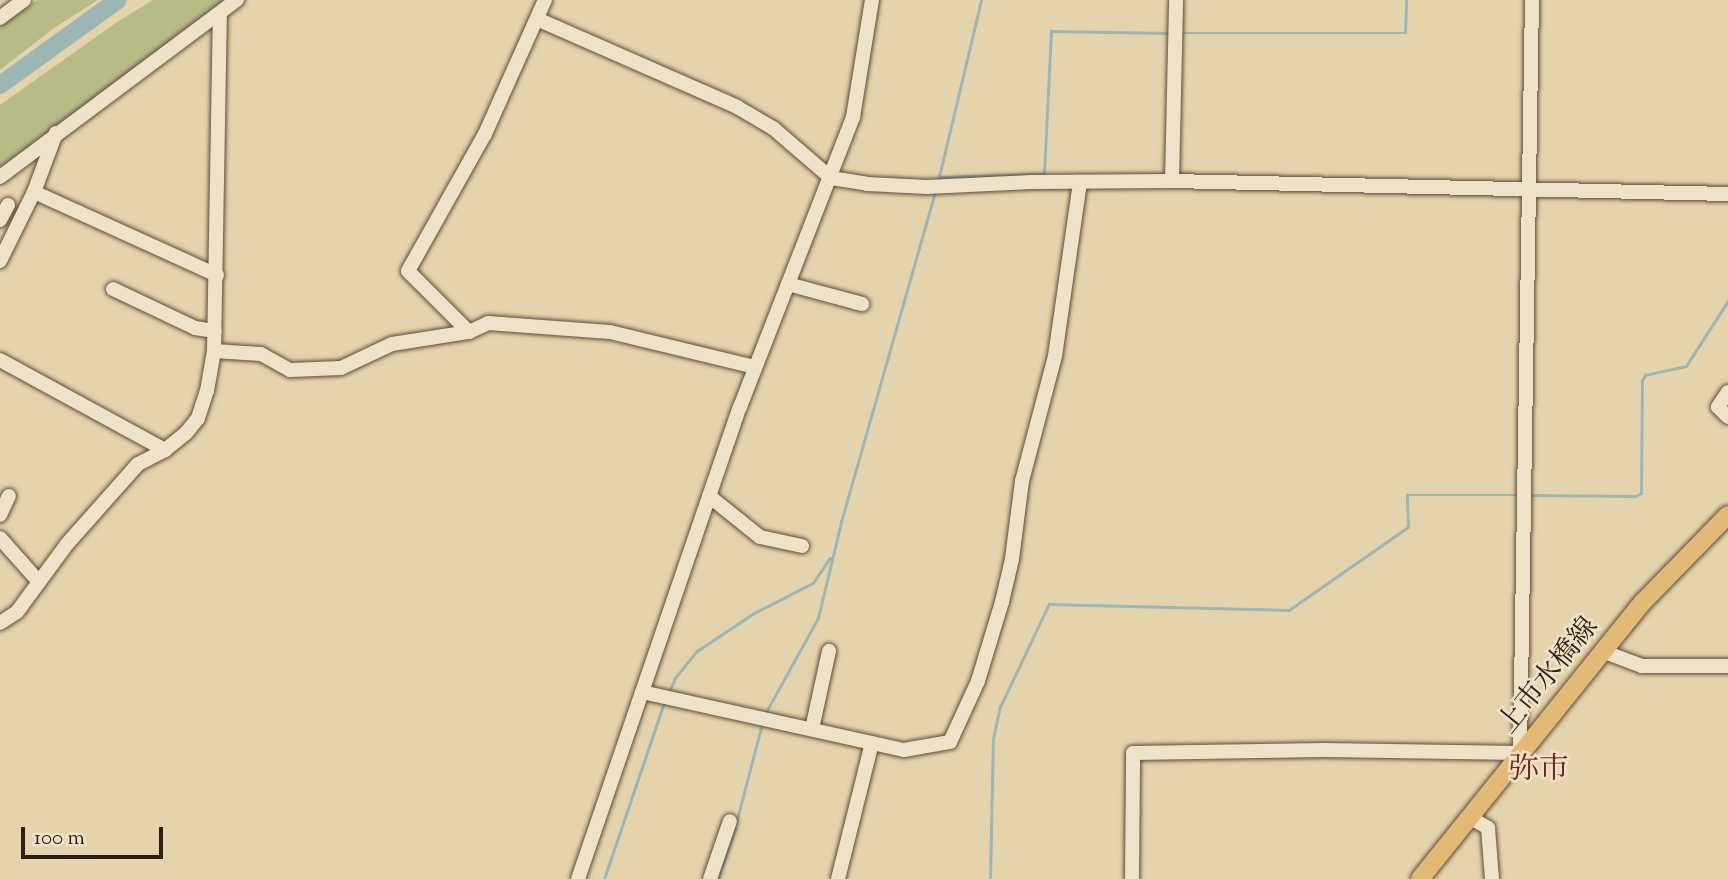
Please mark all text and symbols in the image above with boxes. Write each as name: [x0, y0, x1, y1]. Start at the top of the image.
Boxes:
street label: 上市水橋線: [1492, 611, 1606, 741]
district label: 弥市: [1509, 753, 1569, 789]
scale bar: [24, 812, 166, 856]
text: 100 m: [34, 824, 85, 854]

